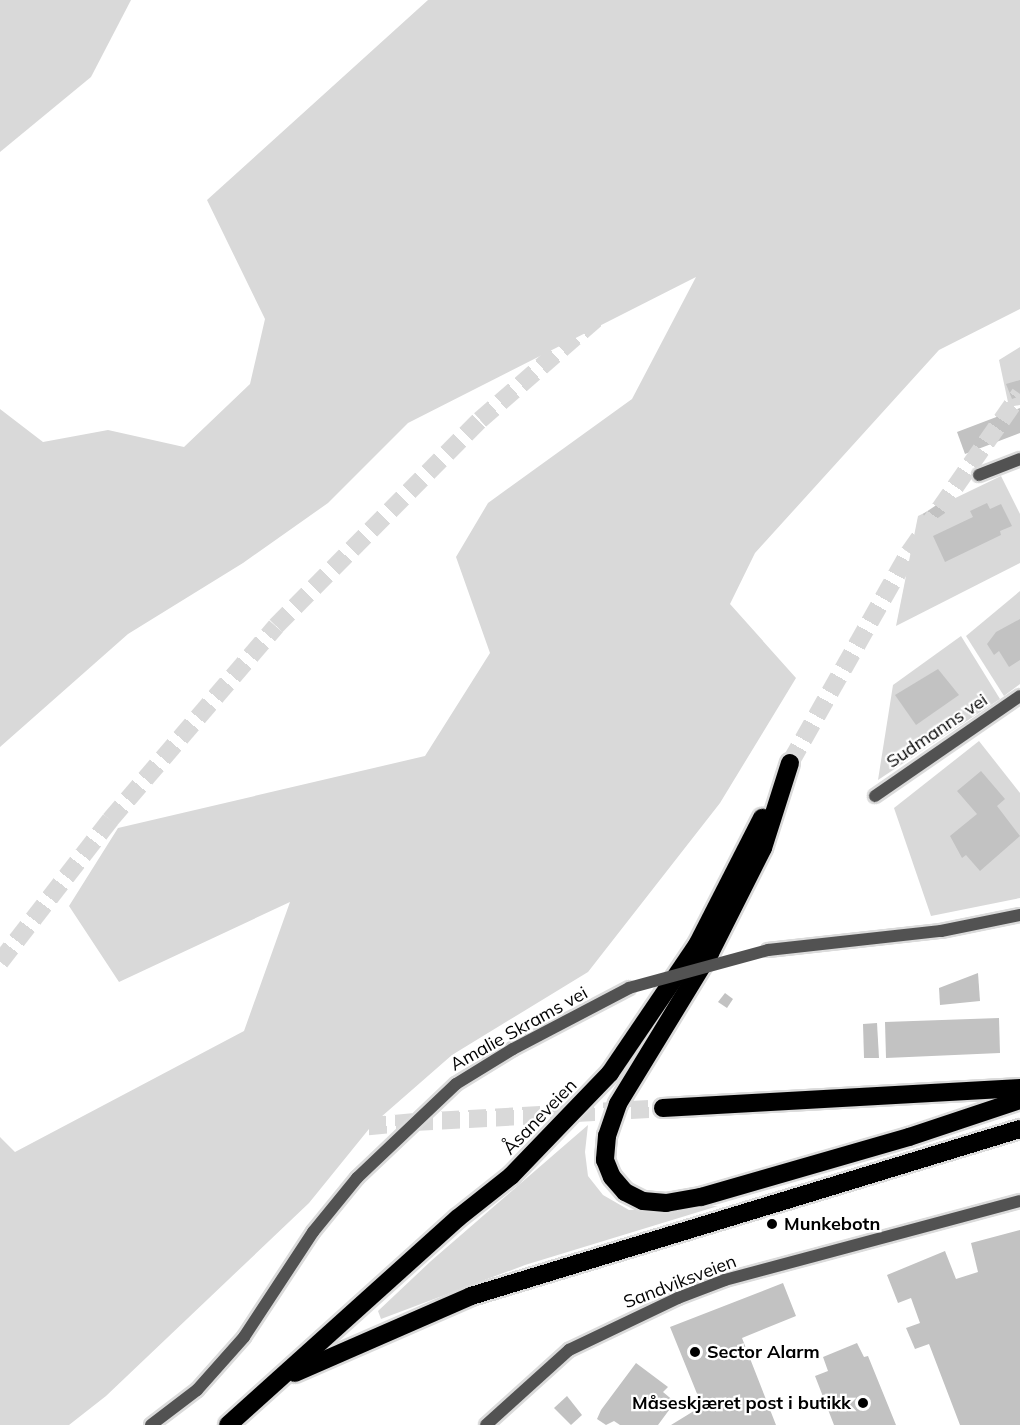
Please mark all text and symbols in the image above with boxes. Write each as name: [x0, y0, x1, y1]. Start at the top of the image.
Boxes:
street label: Sudmanns vei: [882, 689, 992, 773]
street label: Amalie Skrams vei: [447, 982, 591, 1076]
street label: Åsaneveien: [499, 1075, 581, 1159]
place label: Munkebotn: [784, 1213, 880, 1235]
marker: Munkebotn: [765, 1217, 779, 1231]
street label: Sandviksveien: [621, 1251, 739, 1313]
place label: Sector Alarm: [707, 1341, 820, 1363]
marker: Sector Alarm: [688, 1345, 702, 1359]
place label: Måseskjæret post i butikk: [632, 1392, 851, 1414]
marker: Måseskjæret post i butikk: [856, 1396, 870, 1410]

